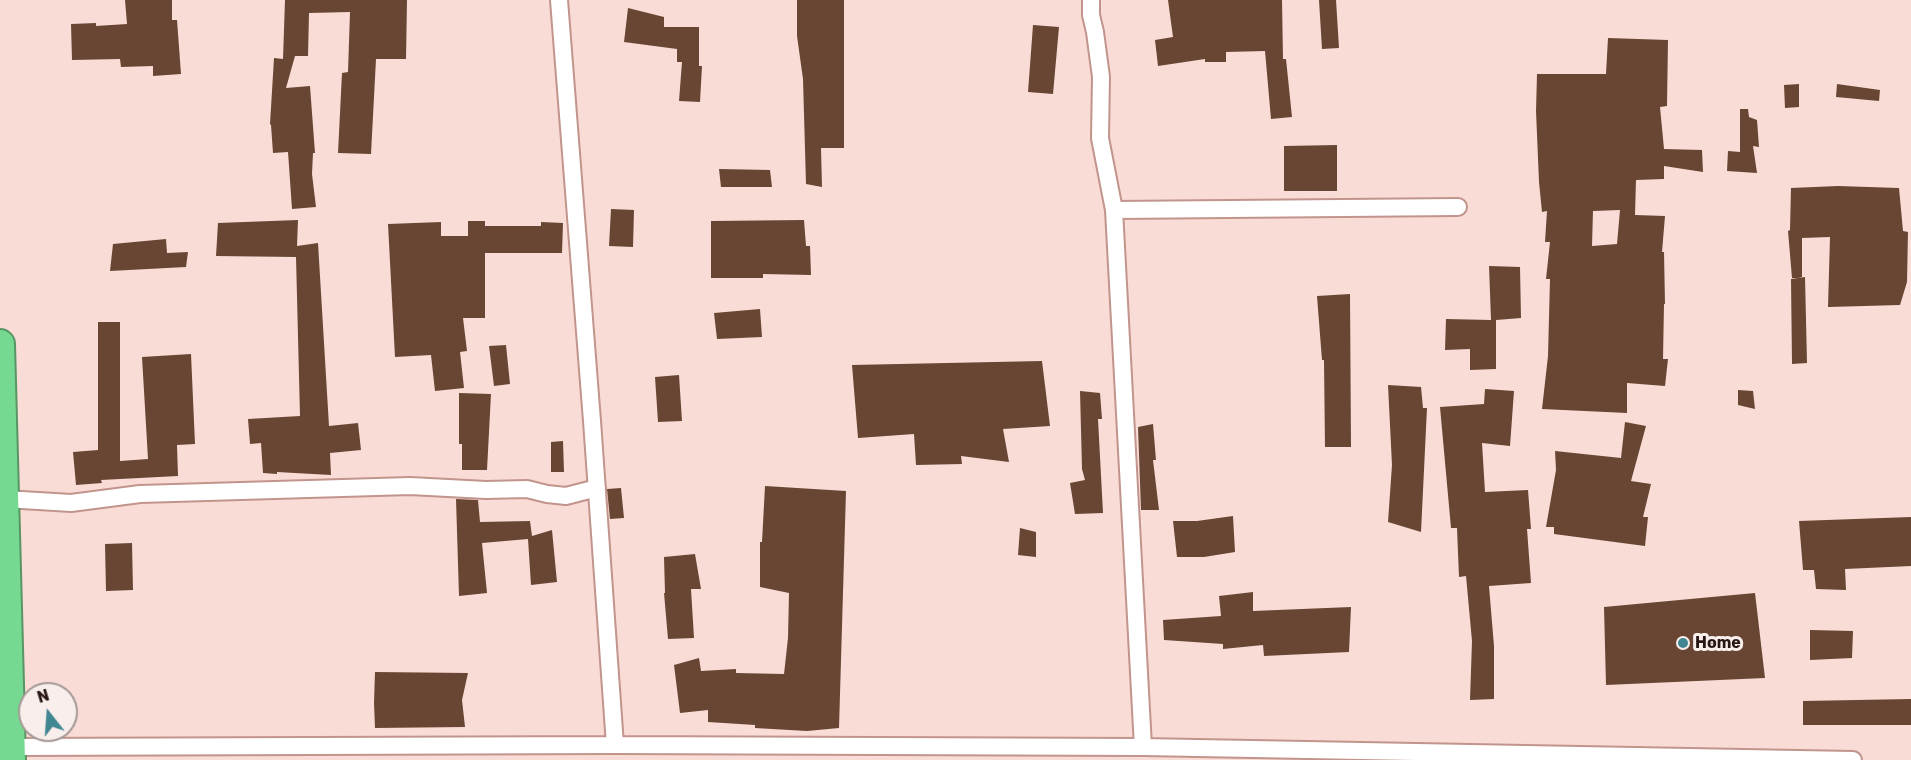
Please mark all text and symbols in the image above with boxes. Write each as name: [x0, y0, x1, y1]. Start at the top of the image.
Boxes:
place label: Home: [1695, 633, 1741, 653]
marker: Home: [1676, 636, 1690, 650]
north arrow: [18, 682, 78, 742]
text: N: [35, 685, 51, 707]

